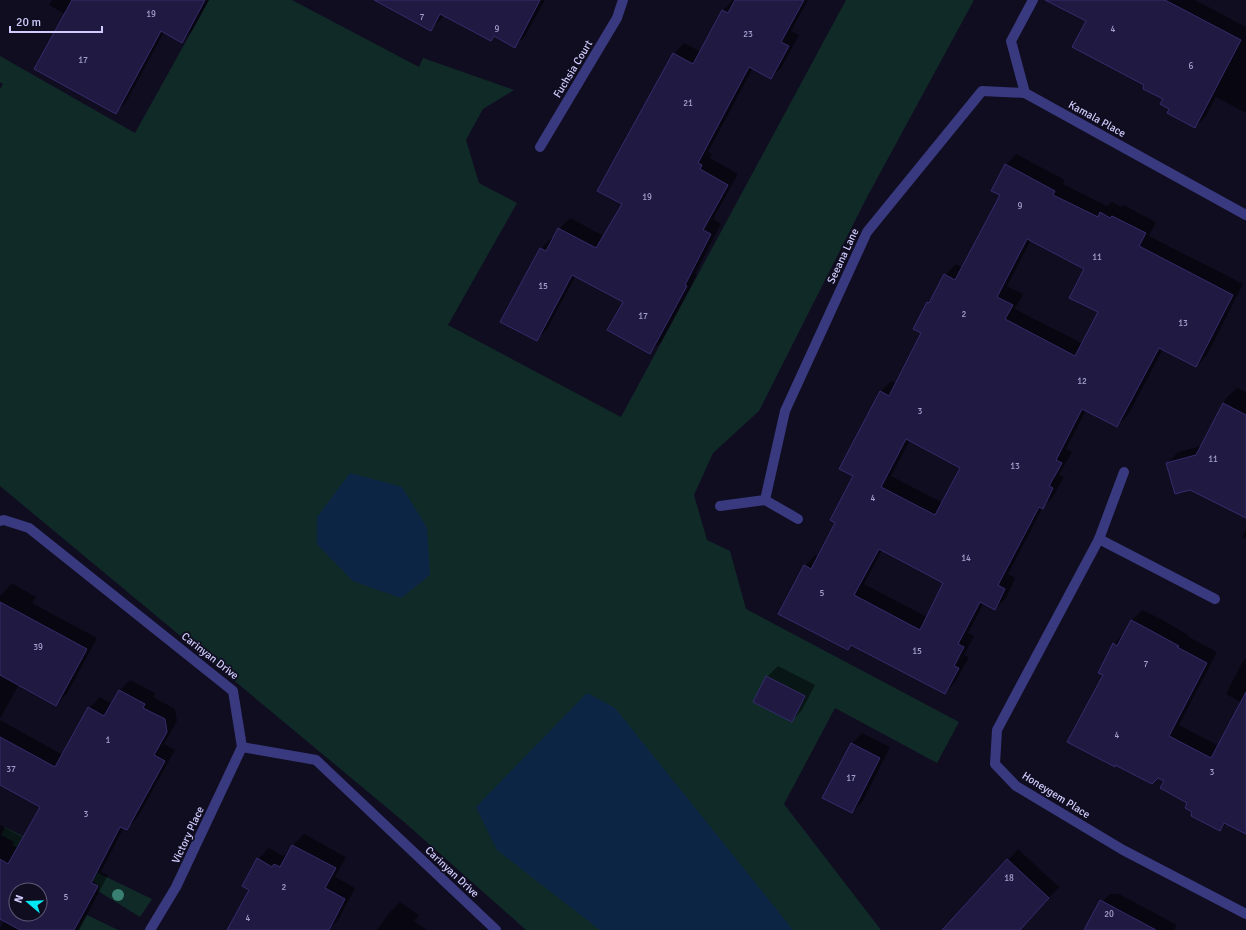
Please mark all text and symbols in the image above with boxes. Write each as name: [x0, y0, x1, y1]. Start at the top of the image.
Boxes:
scale bar: [10, 8, 102, 34]
house number: 19: [146, 9, 156, 20]
house number: 7: [420, 12, 425, 23]
text: 20 m: [16, 15, 41, 30]
house number: 9: [495, 24, 500, 35]
house number: 4: [1111, 24, 1116, 35]
house number: 23: [743, 29, 753, 40]
street label: Fuchsia Court: [551, 38, 595, 100]
house number: 17: [78, 55, 88, 66]
house number: 6: [1189, 61, 1194, 72]
house number: 21: [683, 98, 693, 109]
street label: Kamala Place: [1066, 98, 1128, 140]
house number: 19: [642, 192, 652, 203]
house number: 9: [1018, 201, 1023, 212]
street label: Seeana Lane: [825, 226, 861, 286]
house number: 11: [1092, 252, 1102, 263]
house number: 15: [538, 281, 548, 292]
house number: 2: [962, 309, 967, 320]
house number: 17: [638, 311, 648, 322]
house number: 13: [1178, 318, 1188, 329]
house number: 12: [1077, 376, 1087, 387]
house number: 3: [918, 406, 923, 417]
house number: 11: [1208, 454, 1218, 465]
house number: 13: [1010, 461, 1020, 472]
house number: 4: [871, 493, 876, 504]
house number: 14: [961, 553, 971, 564]
house number: 5: [820, 588, 825, 599]
street label: Carinyan Drive: [179, 630, 241, 682]
house number: 39: [33, 642, 43, 653]
house number: 15: [912, 646, 922, 657]
house number: 7: [1144, 659, 1149, 670]
house number: 4: [1115, 730, 1120, 741]
house number: 1: [106, 735, 111, 746]
house number: 37: [6, 764, 16, 775]
house number: 3: [1210, 767, 1215, 778]
street label: Honeygem Place: [1020, 769, 1092, 821]
house number: 17: [846, 773, 856, 784]
street label: Victory Place: [169, 804, 207, 866]
house number: 3: [84, 809, 89, 820]
street label: Carinyan Drive: [422, 844, 482, 900]
house number: 18: [1004, 873, 1014, 884]
north arrow: [8, 882, 48, 922]
house number: 2: [282, 882, 287, 893]
house number: 5: [64, 892, 69, 903]
text: N: [12, 893, 26, 905]
house number: 20: [1104, 909, 1114, 920]
house number: 4: [246, 913, 251, 924]

